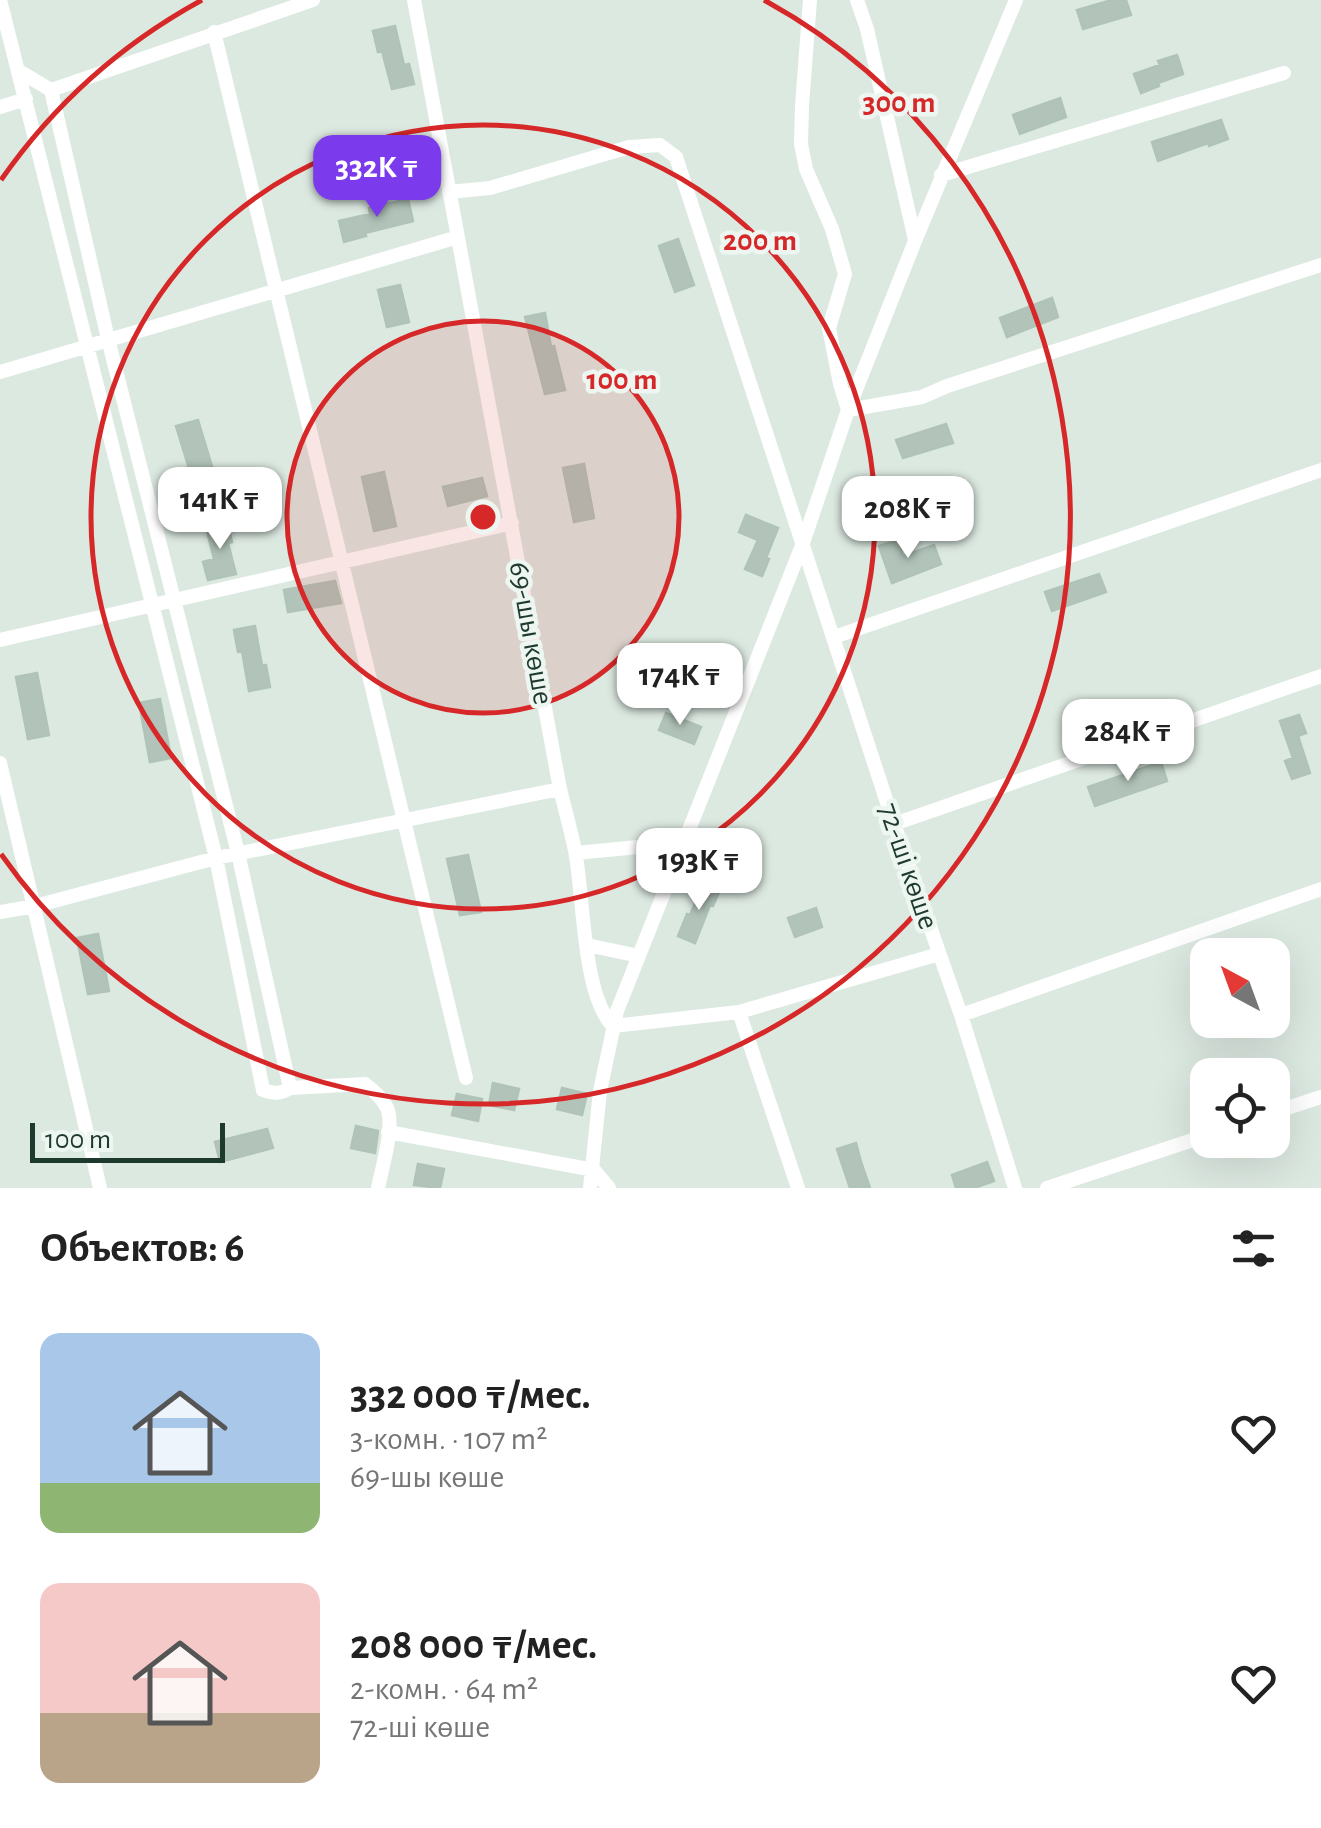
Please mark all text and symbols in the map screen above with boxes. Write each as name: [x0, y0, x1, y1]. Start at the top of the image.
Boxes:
text: 300 m: [863, 88, 935, 118]
pin: 332K ₸: [296, 135, 458, 220]
text: 332K ₸: [335, 151, 419, 183]
text: 200 m: [723, 226, 797, 256]
text: 100 m: [587, 365, 657, 395]
pin: 141K ₸: [139, 467, 301, 552]
pin: 208K ₸: [827, 476, 989, 561]
text: 141K ₸: [180, 483, 260, 515]
text: 208K ₸: [864, 492, 952, 524]
centre of rings: [465, 499, 501, 535]
street label: 69-шы көше: [504, 559, 558, 707]
pin: 174K ₸: [599, 643, 761, 728]
text: 174K ₸: [639, 659, 721, 691]
pin: 284K ₸: [1047, 699, 1209, 784]
text: 284K ₸: [1084, 715, 1172, 747]
street label: 72-ші көше: [872, 799, 944, 933]
pin: 193K ₸: [618, 828, 780, 913]
text: 193K ₸: [658, 844, 740, 876]
north arrow: [1190, 938, 1290, 1038]
map controls: [1190, 938, 1290, 1158]
button: locate: [1190, 1058, 1290, 1158]
scale bar: [30, 1118, 225, 1162]
text: 100 m: [45, 1126, 111, 1154]
icon: filters: [1226, 1221, 1281, 1276]
text: Объектов: 6: [40, 1227, 244, 1269]
icon: home: [120, 1373, 240, 1493]
text: 332 000 ₸/мес.: [350, 1374, 591, 1416]
icon: heart: [1226, 1406, 1281, 1461]
text: 3-комн. · 107 m²: [350, 1423, 547, 1455]
text: 69-шы көше: [350, 1461, 504, 1493]
icon: home: [120, 1623, 240, 1743]
text: 208 000 ₸/мес.: [350, 1624, 597, 1666]
icon: heart: [1226, 1656, 1281, 1711]
text: 2-комн. · 64 m²: [350, 1673, 538, 1705]
text: 72-ші көше: [350, 1711, 490, 1743]

